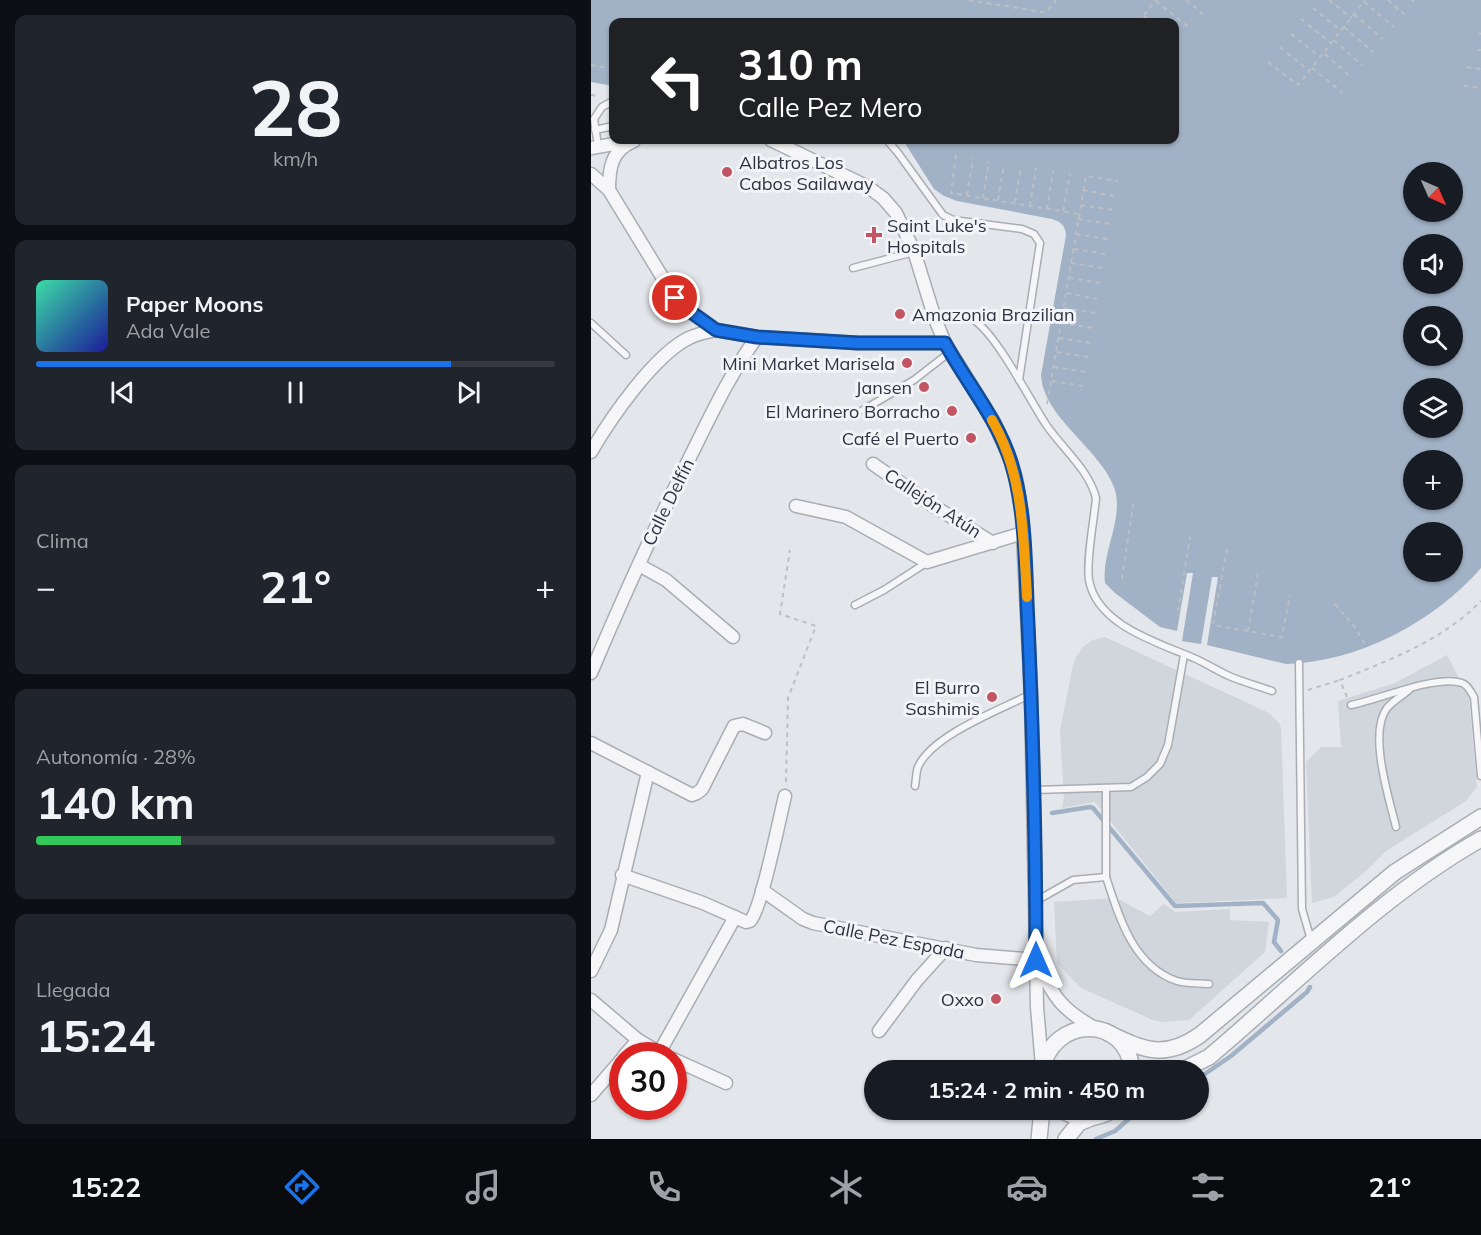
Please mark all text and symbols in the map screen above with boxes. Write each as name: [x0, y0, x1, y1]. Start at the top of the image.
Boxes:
text: 310 m: [738, 38, 863, 91]
icon: left: [639, 42, 717, 120]
text: 28: [249, 58, 342, 156]
text: Calle Pez Mero: [738, 90, 922, 124]
text: km/h: [273, 146, 318, 171]
place label: Albatros Los Cabos Sailaway: [739, 151, 874, 195]
north arrow: [1403, 162, 1463, 222]
map controls: [1403, 162, 1463, 582]
marker: Albatros Los Cabos Sailaway: [720, 165, 734, 179]
place label: Saint Luke's Hospitals: [887, 214, 987, 258]
marker: Saint Luke's Hospitals: [865, 226, 883, 244]
button: sound: [1403, 234, 1463, 294]
pin: [649, 272, 700, 323]
icon: arrive: [658, 281, 691, 314]
text: Paper Moons: [126, 290, 264, 318]
place label: Amazonia Brazilian: [912, 303, 1075, 326]
button: search: [1403, 306, 1463, 366]
marker: Amazonia Brazilian: [893, 307, 907, 321]
text: Ada Vale: [126, 318, 210, 343]
place label: Mini Market Marisela: [722, 352, 895, 375]
marker: Mini Market Marisela: [900, 356, 914, 370]
icon: previous: [106, 376, 139, 409]
icon: pause: [279, 376, 312, 409]
icon: next: [452, 376, 485, 409]
place label: Jansen: [855, 376, 912, 399]
button: layers: [1403, 378, 1463, 438]
marker: Jansen: [917, 380, 931, 394]
place label: El Marinero Borracho: [766, 400, 940, 423]
marker: El Marinero Borracho: [945, 404, 959, 418]
place label: Café el Puerto: [842, 427, 959, 450]
marker: Café el Puerto: [964, 431, 978, 445]
button: +: [1403, 450, 1463, 510]
street label: Calle Delfín: [637, 455, 699, 549]
street label: Callejón Atún: [880, 463, 986, 543]
button: −: [1403, 522, 1463, 582]
text: Clima: [36, 528, 89, 553]
text: 21°: [260, 558, 331, 614]
text: −: [36, 566, 56, 607]
text: +: [535, 566, 555, 607]
place label: El Burro Sashimis: [905, 676, 980, 720]
marker: El Burro Sashimis: [985, 690, 999, 704]
text: Autonomía · 28%: [36, 744, 196, 769]
text: 140 km: [36, 774, 195, 830]
street label: Calle Pez Espada: [821, 914, 967, 964]
position arrow: [1004, 928, 1068, 992]
text: Llegada: [36, 977, 111, 1002]
place label: Oxxo: [941, 988, 984, 1011]
marker: Oxxo: [989, 992, 1003, 1006]
text: 15:24: [36, 1007, 155, 1063]
speed limit sign: 30: [609, 1042, 687, 1120]
text: 15:24 · 2 min · 450 m: [928, 1076, 1145, 1104]
icon: directions: [281, 1166, 323, 1208]
icon: music: [462, 1166, 504, 1208]
icon: phone: [643, 1166, 685, 1208]
icon: climate: [825, 1166, 867, 1208]
icon: car: [1006, 1166, 1048, 1208]
icon: filters: [1187, 1166, 1229, 1208]
text: 15:22: [70, 1170, 141, 1204]
text: 21°: [1369, 1170, 1411, 1204]

